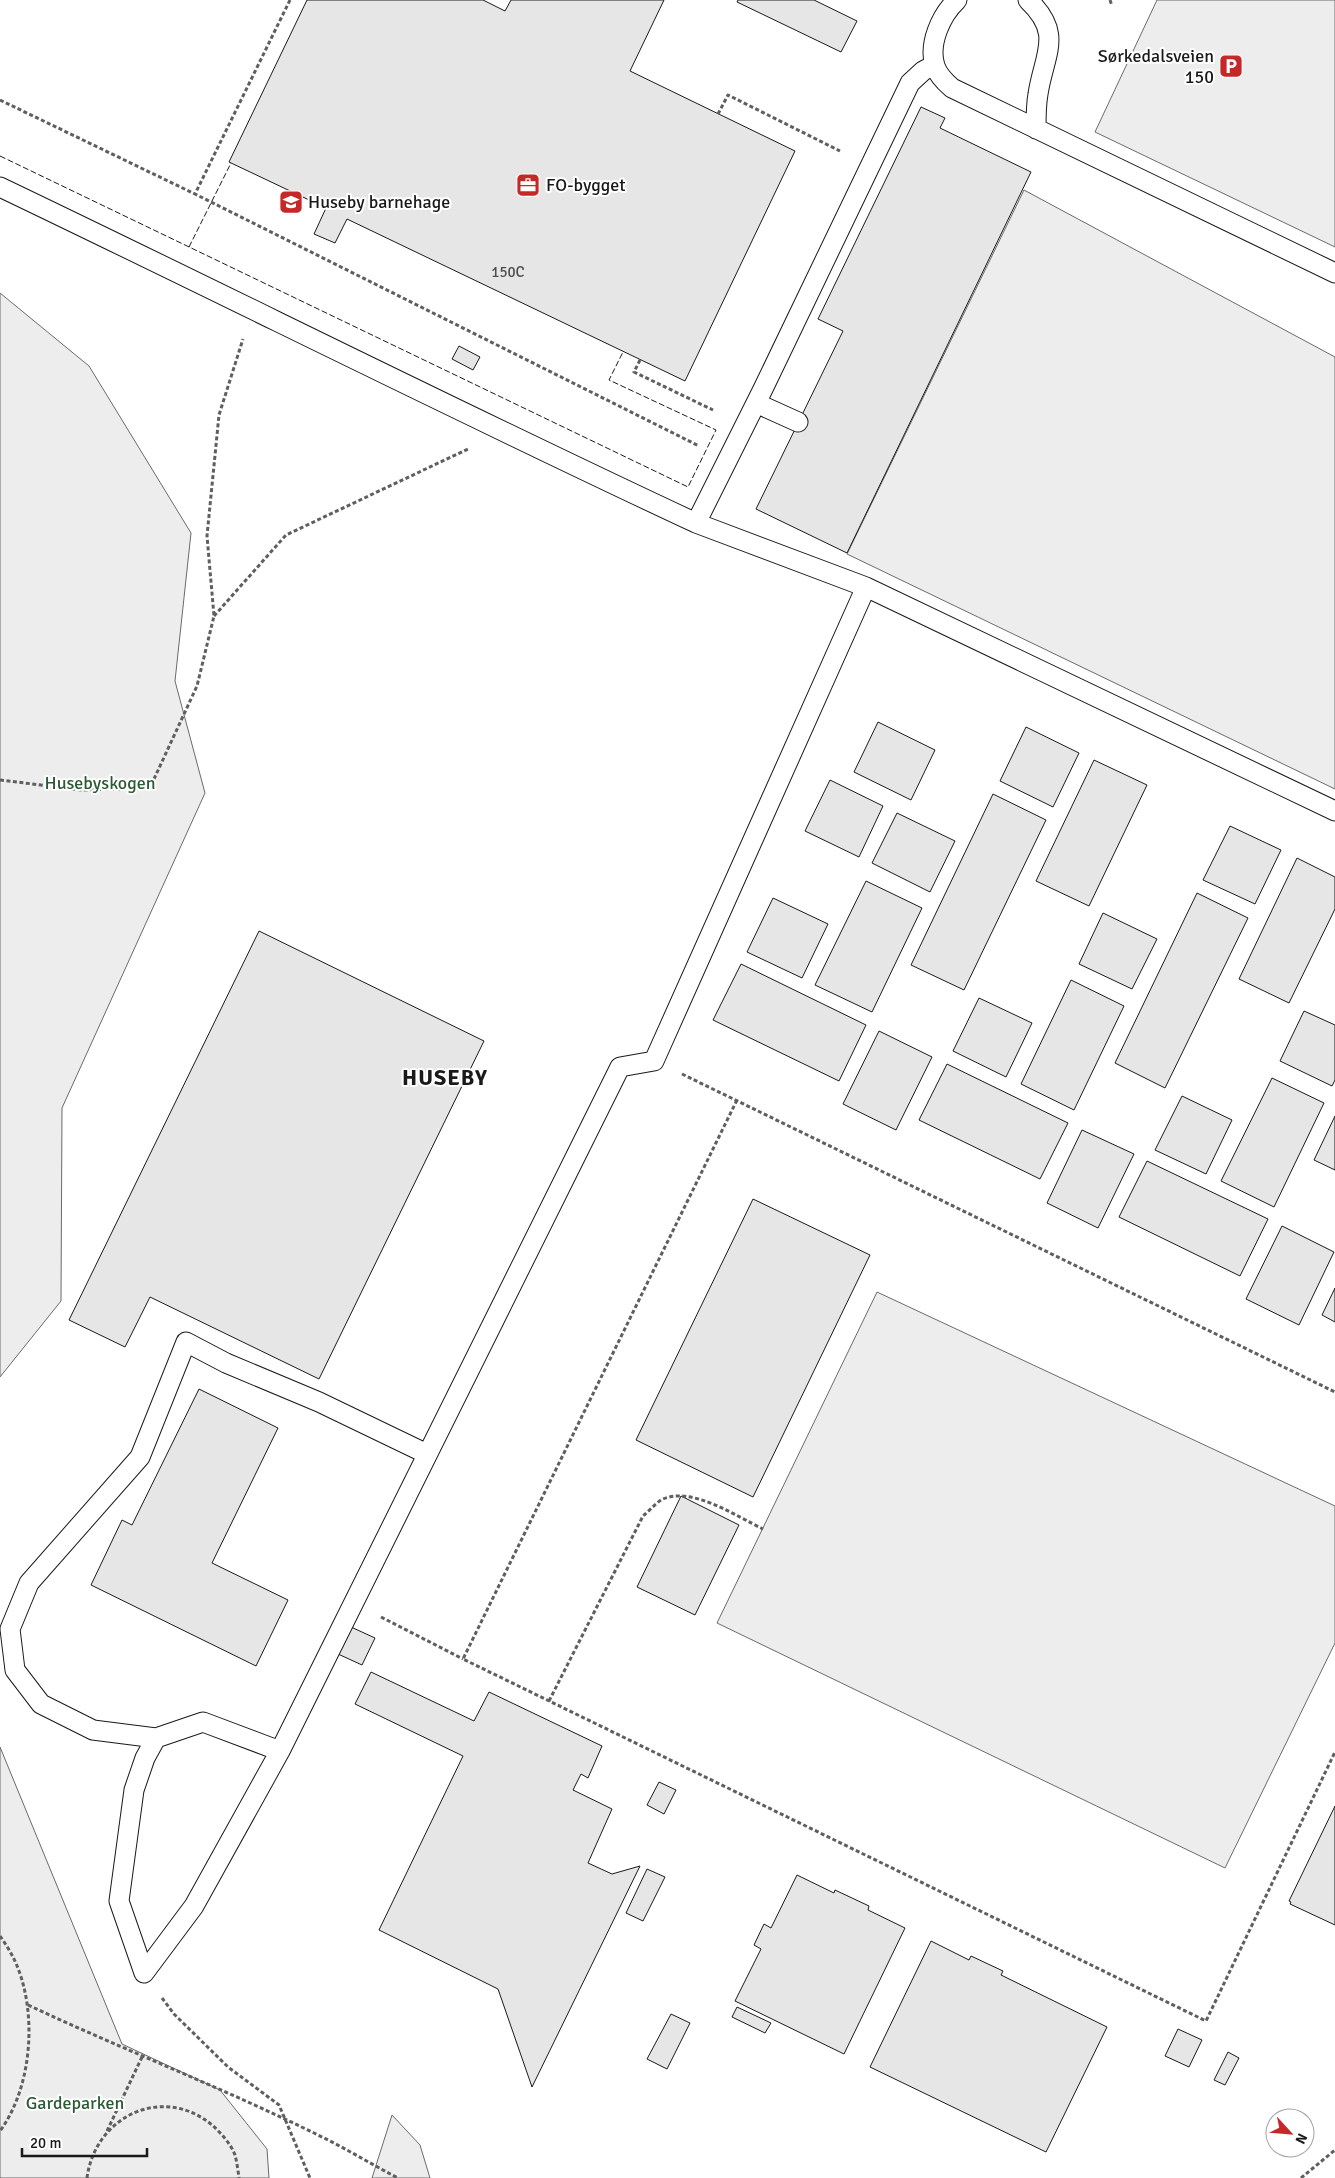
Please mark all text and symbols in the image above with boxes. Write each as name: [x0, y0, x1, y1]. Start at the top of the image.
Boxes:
place label: Sørkedalsveien 150: [1098, 45, 1214, 88]
parking icon: Sørkedalsveien 150: [1218, 53, 1244, 79]
office icon: FO-bygget: [515, 172, 541, 198]
place label: FO-bygget: [546, 174, 626, 196]
school or university icon: Huseby barnehage: [278, 189, 304, 215]
place label: Huseby barnehage: [308, 191, 450, 213]
house number: 150C: [491, 263, 525, 281]
park label: Husebyskogen: [44, 772, 156, 794]
district label: HUSEBY: [402, 1064, 488, 1091]
park label: Gardeparken: [26, 2092, 124, 2114]
north arrow: [1265, 2108, 1315, 2158]
scale bar: [22, 2126, 148, 2158]
text: N: [1291, 2130, 1311, 2147]
text: 20 m: [30, 2134, 61, 2152]

